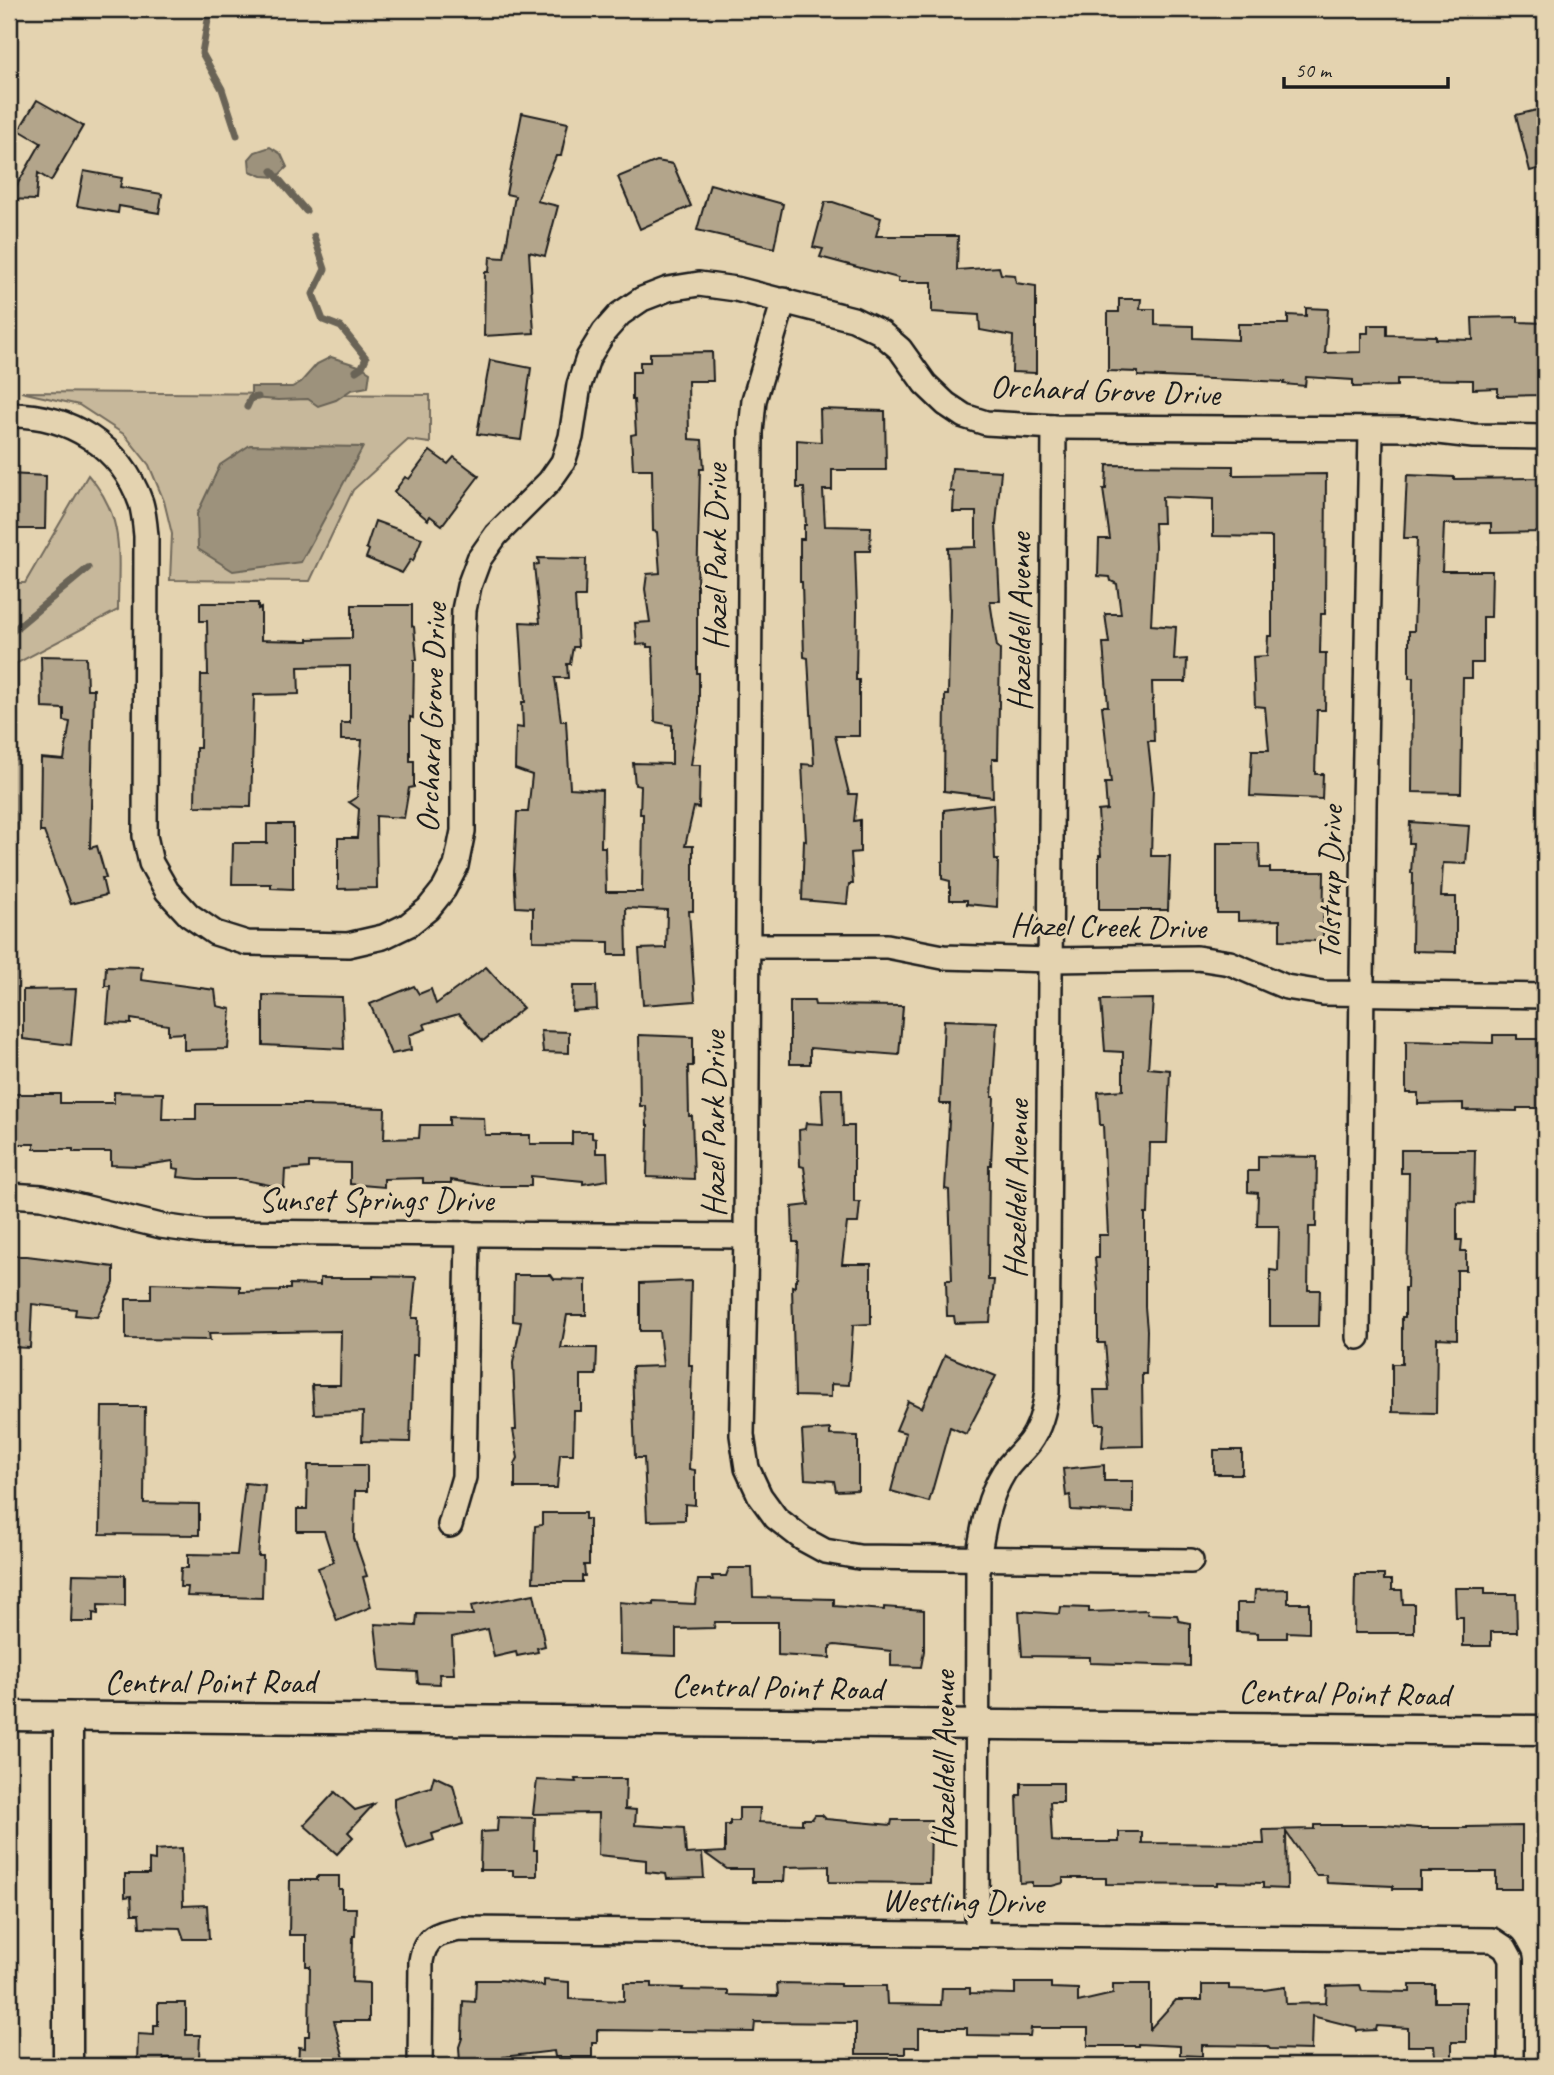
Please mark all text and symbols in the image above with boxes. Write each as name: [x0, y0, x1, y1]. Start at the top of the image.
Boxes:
scale bar: [1284, 46, 1449, 90]
text: 50 m: [1295, 57, 1333, 83]
street label: Orchard Grove Drive: [989, 365, 1223, 415]
street label: Hazel Park Drive: [695, 462, 737, 650]
street label: Hazeldell Avenue: [999, 530, 1041, 711]
street label: Orchard Grove Drive: [406, 600, 456, 834]
street label: Tolstrup Drive: [1308, 803, 1352, 961]
street label: Hazel Creek Drive: [1010, 903, 1208, 949]
street label: Hazel Park Drive: [693, 1029, 735, 1217]
street label: Hazeldell Avenue: [993, 1097, 1039, 1279]
street label: Sunset Springs Drive: [259, 1179, 496, 1221]
street label: Central Point Road: [104, 1661, 321, 1703]
street label: Central Point Road: [671, 1664, 888, 1710]
street label: Hazeldell Avenue: [923, 1668, 965, 1849]
street label: Central Point Road: [1238, 1670, 1455, 1716]
street label: Westling Drive: [882, 1879, 1047, 1923]

